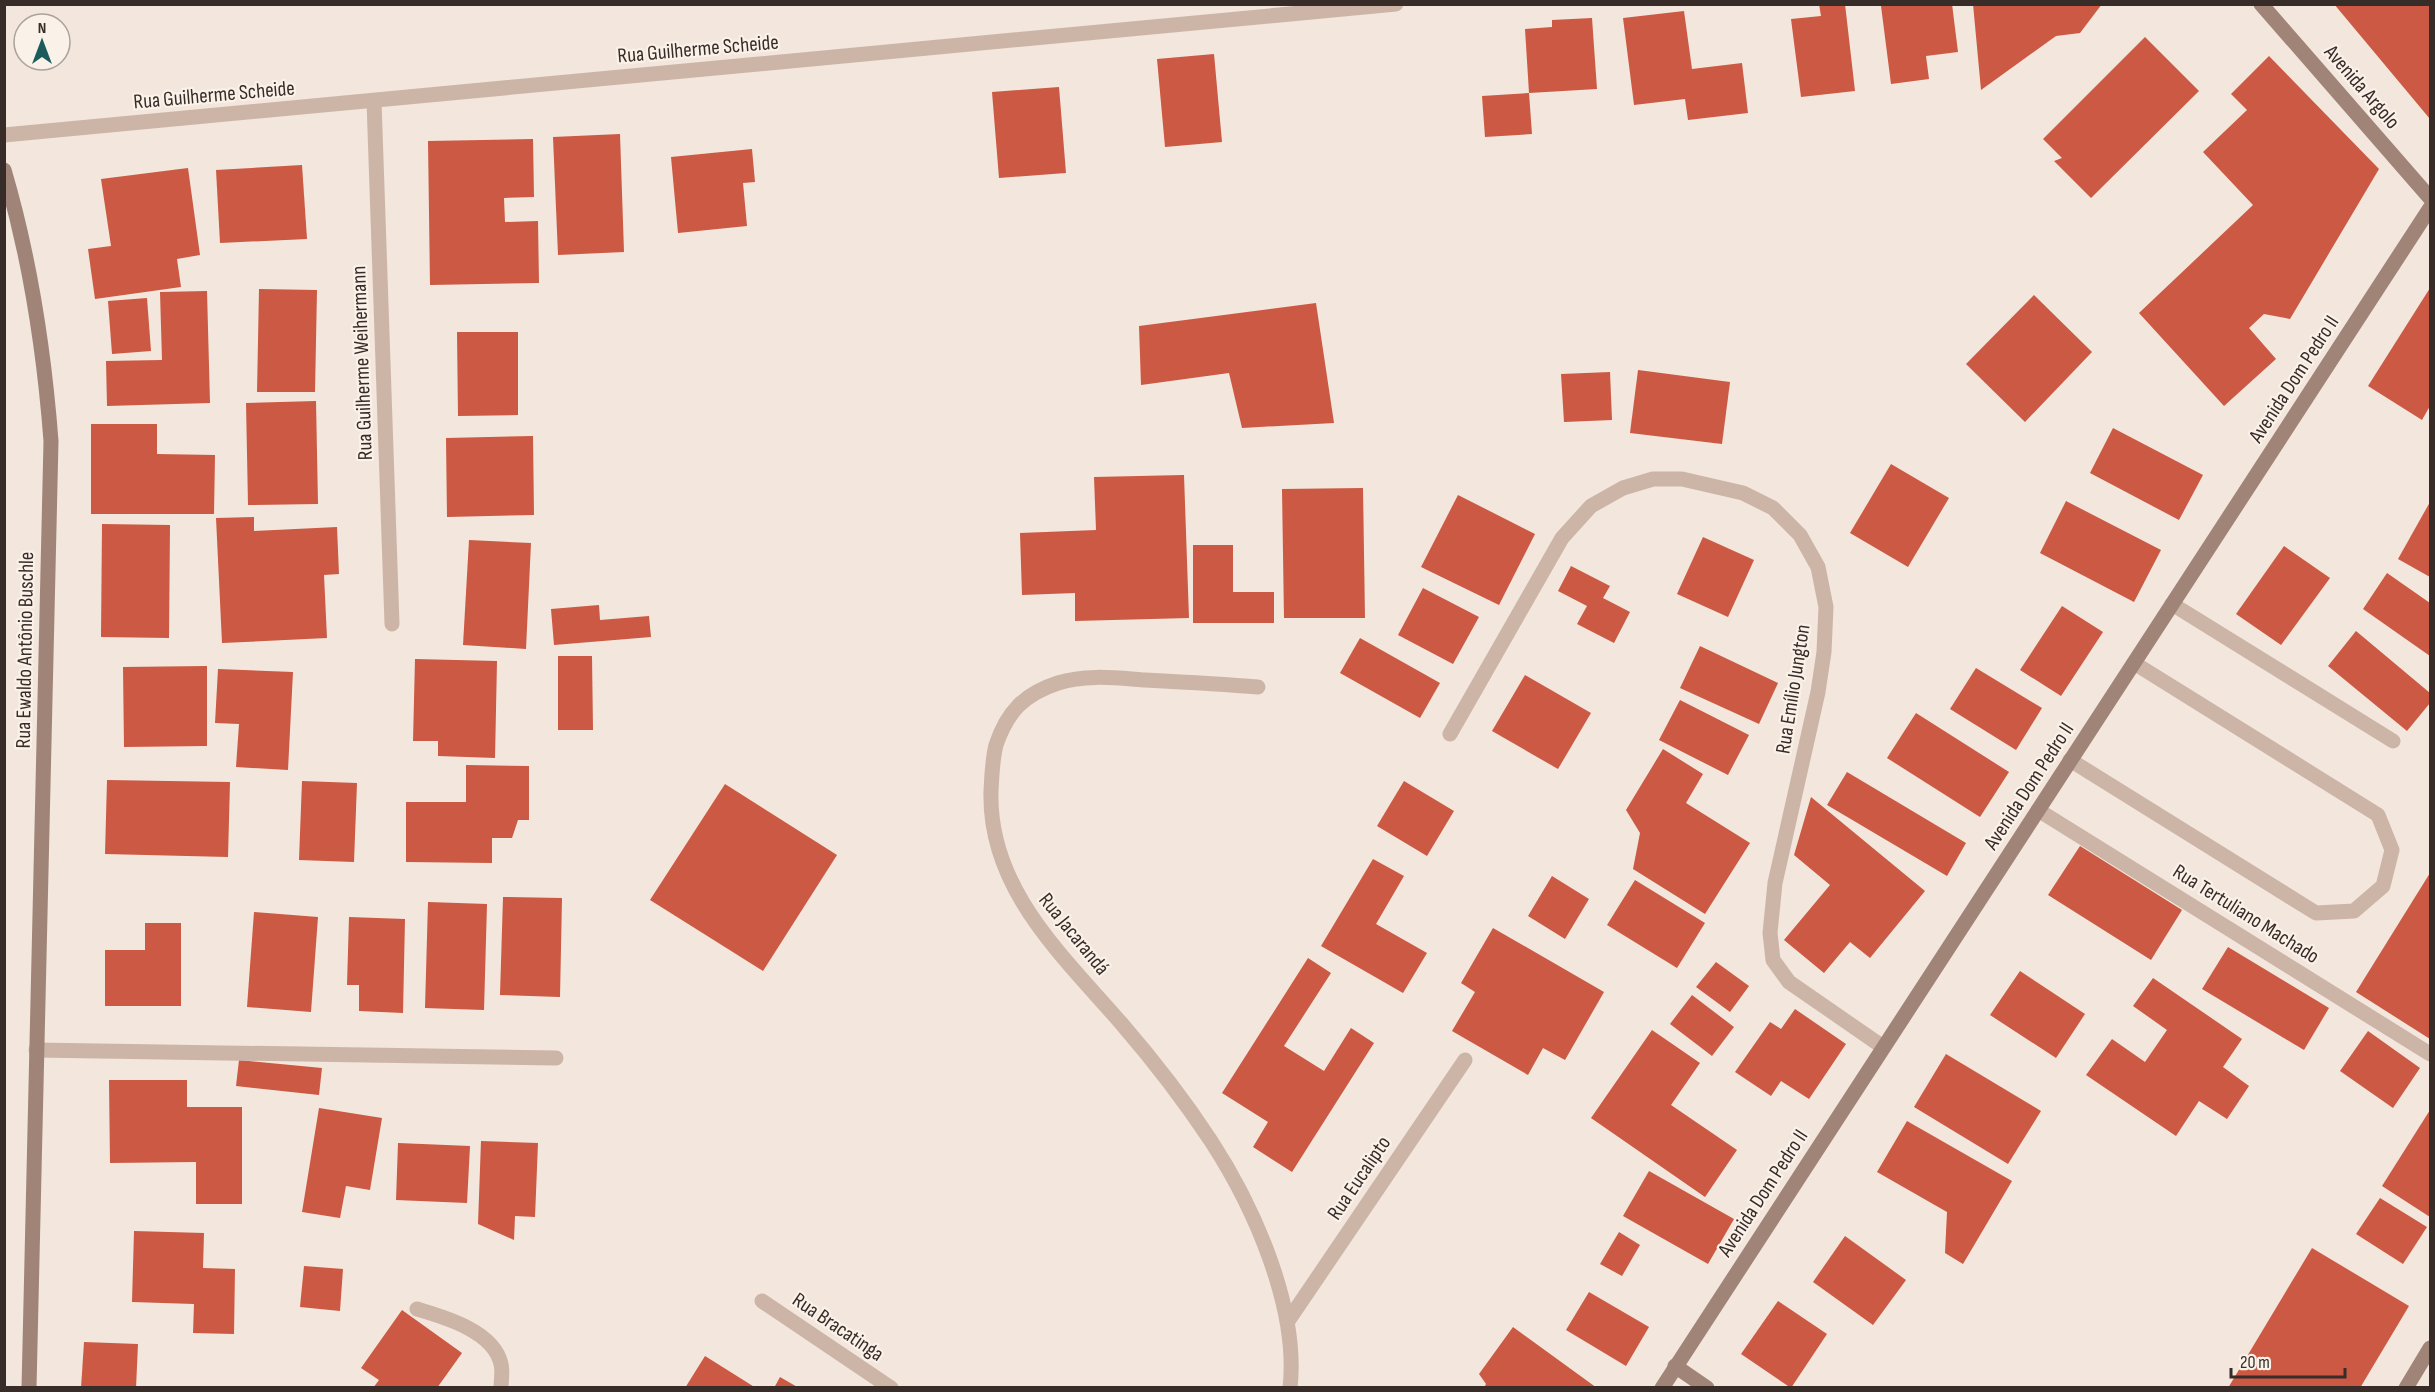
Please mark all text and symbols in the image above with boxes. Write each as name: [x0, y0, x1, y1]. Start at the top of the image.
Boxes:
north arrow: [12, 12, 72, 72]
text: N: [38, 19, 46, 38]
street label: Rua Guilherme Scheide: [616, 30, 780, 68]
street label: Avenida Argolo: [2318, 39, 2405, 134]
street label: Rua Guilherme Scheide: [132, 76, 296, 114]
street label: Rua Guilherme Weihermann: [346, 265, 378, 461]
street label: Avenida Dom Pedro II: [2243, 311, 2344, 448]
street label: Rua Ewaldo Antônio Buschle: [11, 551, 39, 749]
street label: Rua Emílio Jungton: [1770, 623, 1816, 755]
street label: Avenida Dom Pedro II: [1978, 718, 2079, 855]
street label: Rua Tertuliano Machado: [2168, 859, 2324, 969]
street label: Rua Jacarandá: [1033, 888, 1115, 980]
street label: Avenida Dom Pedro II: [1712, 1125, 1813, 1262]
street label: Rua Eucalipto: [1322, 1131, 1396, 1225]
street label: Rua Bracatinga: [788, 1287, 888, 1367]
scale bar: [2231, 1341, 2345, 1379]
text: 20 m: [2240, 1352, 2270, 1373]

